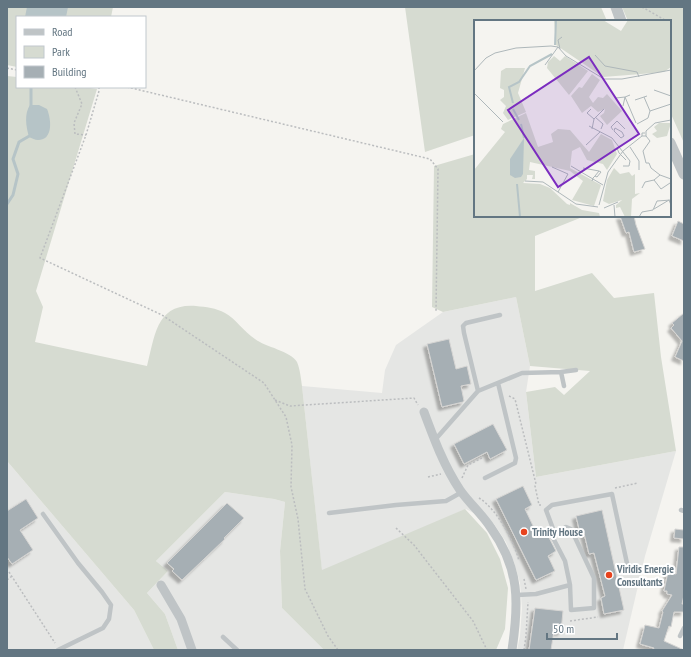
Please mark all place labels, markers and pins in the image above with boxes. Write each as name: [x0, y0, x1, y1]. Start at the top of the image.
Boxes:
place label: Trinity House: [532, 525, 583, 539]
marker: Trinity House: [519, 527, 529, 537]
place label: Viridis Energie Consultants: [616, 562, 674, 589]
marker: Viridis Energie Consultants: [604, 570, 614, 580]

